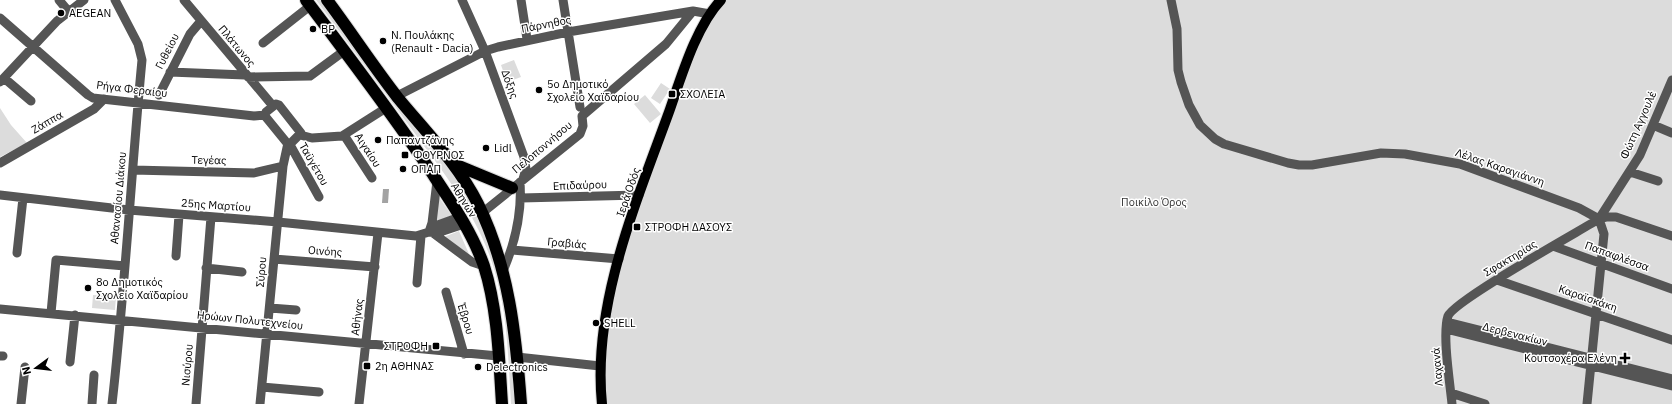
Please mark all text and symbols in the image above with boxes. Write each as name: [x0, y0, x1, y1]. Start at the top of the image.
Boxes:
place label: AEGEAN: [69, 6, 111, 20]
marker: AEGEAN: [56, 8, 66, 18]
street label: Πάρνηθος: [520, 12, 572, 36]
street label: Πλάτωνος: [215, 22, 259, 70]
place label: BP: [321, 22, 335, 36]
marker: BP: [308, 24, 318, 34]
place label: Ν. Πουλάκης (Renault - Dacia): [391, 28, 473, 55]
street label: Γυθείου: [152, 31, 182, 71]
marker: Ν. Πουλάκης (Renault - Dacia): [378, 36, 388, 46]
street label: Δόξης: [498, 68, 522, 100]
place label: 5ο Δημοτικό Σχολείο Χαϊδαρίου: [547, 77, 639, 104]
street label: Ρήγα Φεραίου: [96, 78, 168, 100]
marker: 5ο Δημοτικό Σχολείο Χαϊδαρίου: [534, 85, 544, 95]
place label: ΣΧΟΛΕΙΑ: [680, 87, 725, 101]
marker: ΣΧΟΛΕΙΑ: [667, 89, 677, 99]
street label: Φώτη Αγγουλέ: [1617, 89, 1659, 161]
street label: Ζάππα: [29, 107, 65, 137]
street label: Πελοποννήσου: [509, 118, 575, 176]
street label: Αιγαίου: [352, 130, 384, 170]
place label: Παπαντζάνης: [386, 133, 454, 147]
marker: Παπαντζάνης: [373, 135, 383, 145]
street label: Ταϋγέτου: [296, 140, 332, 188]
place label: Lidl: [494, 141, 512, 155]
marker: Lidl: [481, 143, 491, 153]
street label: Λέλας Καραγιάννη: [1454, 145, 1546, 189]
place label: ΦΟΥΡΝΟΣ: [413, 148, 465, 162]
marker: ΦΟΥΡΝΟΣ: [400, 150, 410, 160]
street label: Αθανασίου Διάκου: [107, 151, 129, 245]
street label: Τεγέας: [192, 153, 226, 167]
place label: ΟΠΑΠ: [411, 162, 441, 176]
marker: ΟΠΑΠ: [398, 164, 408, 174]
street label: Ιερά Οδός: [613, 166, 643, 218]
street label: Επιδαύρου: [553, 177, 607, 193]
street label: Αθηνών: [448, 180, 480, 220]
park label: Ποικίλο Όρος: [1121, 195, 1187, 209]
street label: 25ης Μαρτίου: [180, 196, 252, 214]
place label: ΣΤΡΟΦΗ ΔΑΣΟΥΣ: [645, 220, 732, 234]
marker: ΣΤΡΟΦΗ ΔΑΣΟΥΣ: [632, 222, 642, 232]
street label: Γραβιάς: [547, 234, 587, 252]
street label: Σφακτηρίας: [1481, 237, 1539, 279]
street label: Παπαφλέσσα: [1583, 238, 1651, 274]
street label: Οινόης: [307, 243, 343, 259]
street label: Σύρου: [253, 256, 269, 288]
place label: 8ο Δημοτικός Σχολείο Χαϊδαρίου: [96, 275, 188, 302]
street label: Καραϊσκάκη: [1557, 281, 1619, 315]
marker: 8ο Δημοτικός Σχολείο Χαϊδαρίου: [83, 283, 93, 293]
street label: Αθήνας: [348, 298, 366, 336]
street label: Έβρου: [454, 301, 477, 336]
street label: Ηρώων Πολυτεχνείου: [196, 307, 304, 333]
place label: SHELL: [604, 316, 636, 330]
marker: SHELL: [591, 318, 601, 328]
street label: Δερβενακίων: [1481, 319, 1549, 349]
place label: ΣΤΡΟΦΗ: [384, 339, 428, 353]
marker: ΣΤΡΟΦΗ: [431, 341, 441, 351]
street label: Νισύρου: [178, 343, 196, 387]
street label: Λαχανά: [1428, 347, 1446, 387]
north arrow: [16, 348, 56, 388]
place label: Κουτσοχέρα Ελένη: [1524, 351, 1617, 365]
marker: Κουτσοχέρα Ελένη: [1620, 353, 1630, 363]
place label: 2η ΑΘΗΝΑΣ: [375, 359, 434, 373]
place label: Delectronics: [486, 360, 548, 374]
marker: 2η ΑΘΗΝΑΣ: [362, 361, 372, 371]
marker: Delectronics: [473, 362, 483, 372]
text: N: [19, 365, 34, 376]

